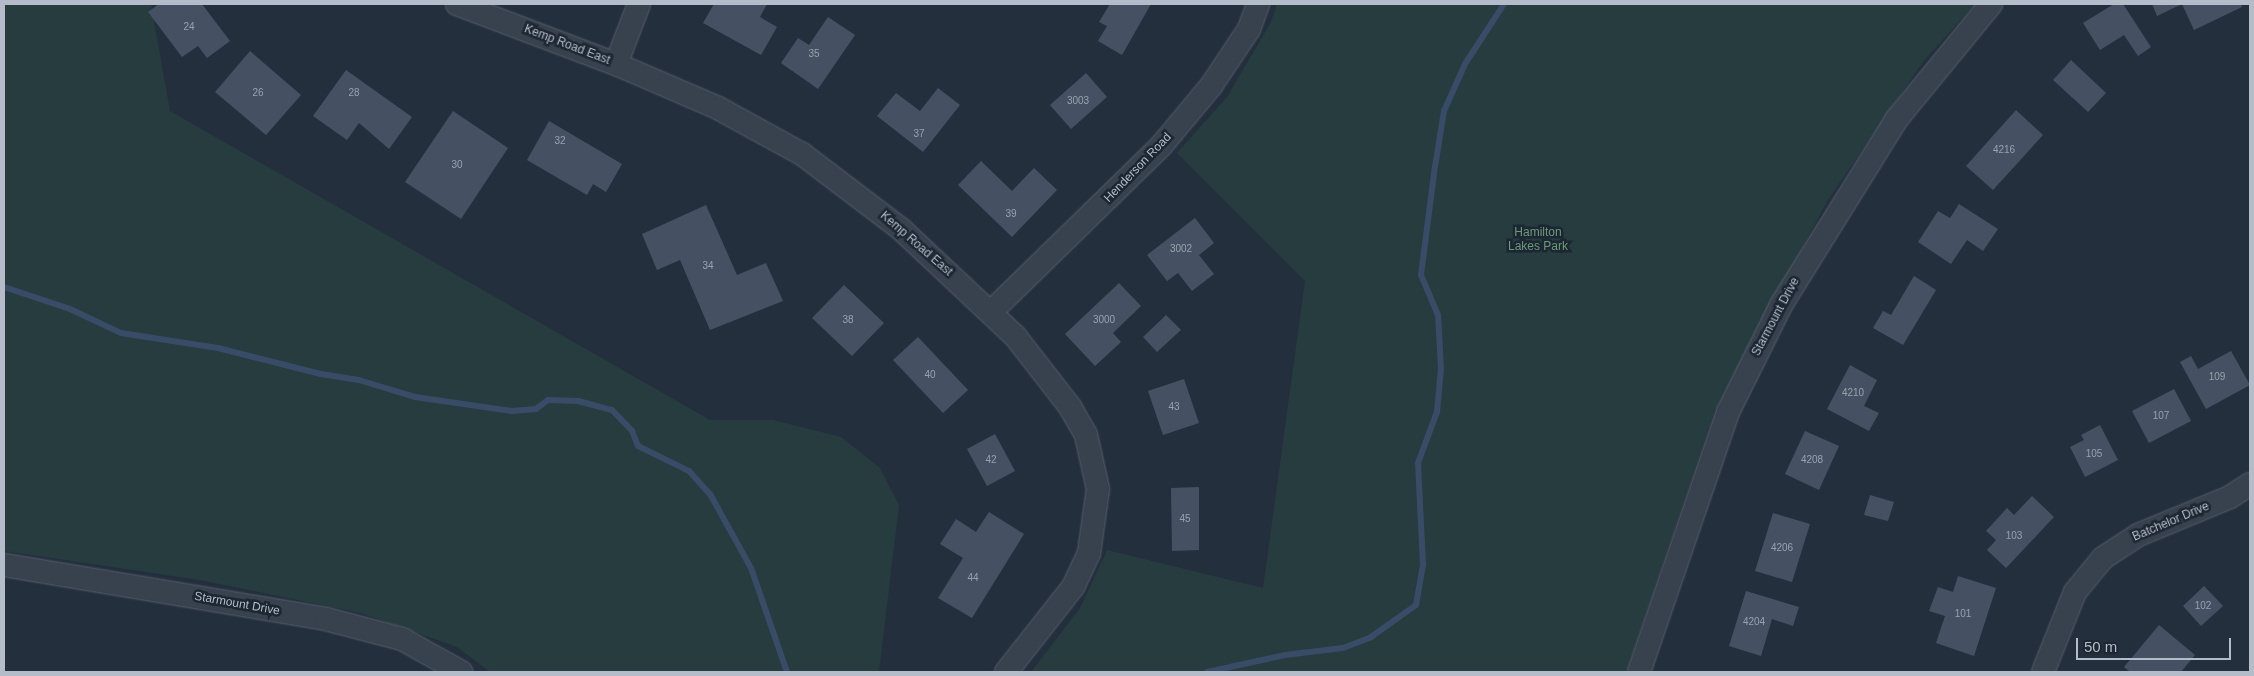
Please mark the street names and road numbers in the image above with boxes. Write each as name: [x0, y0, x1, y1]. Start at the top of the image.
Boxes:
street label: Kemp Road East: [522, 22, 612, 68]
street label: Henderson Road: [1101, 130, 1175, 206]
street label: Kemp Road East: [877, 209, 955, 279]
street label: Starmount Drive: [1749, 275, 1803, 359]
street label: Batchelor Drive: [2130, 499, 2212, 545]
street label: Starmount Drive: [193, 589, 281, 619]

